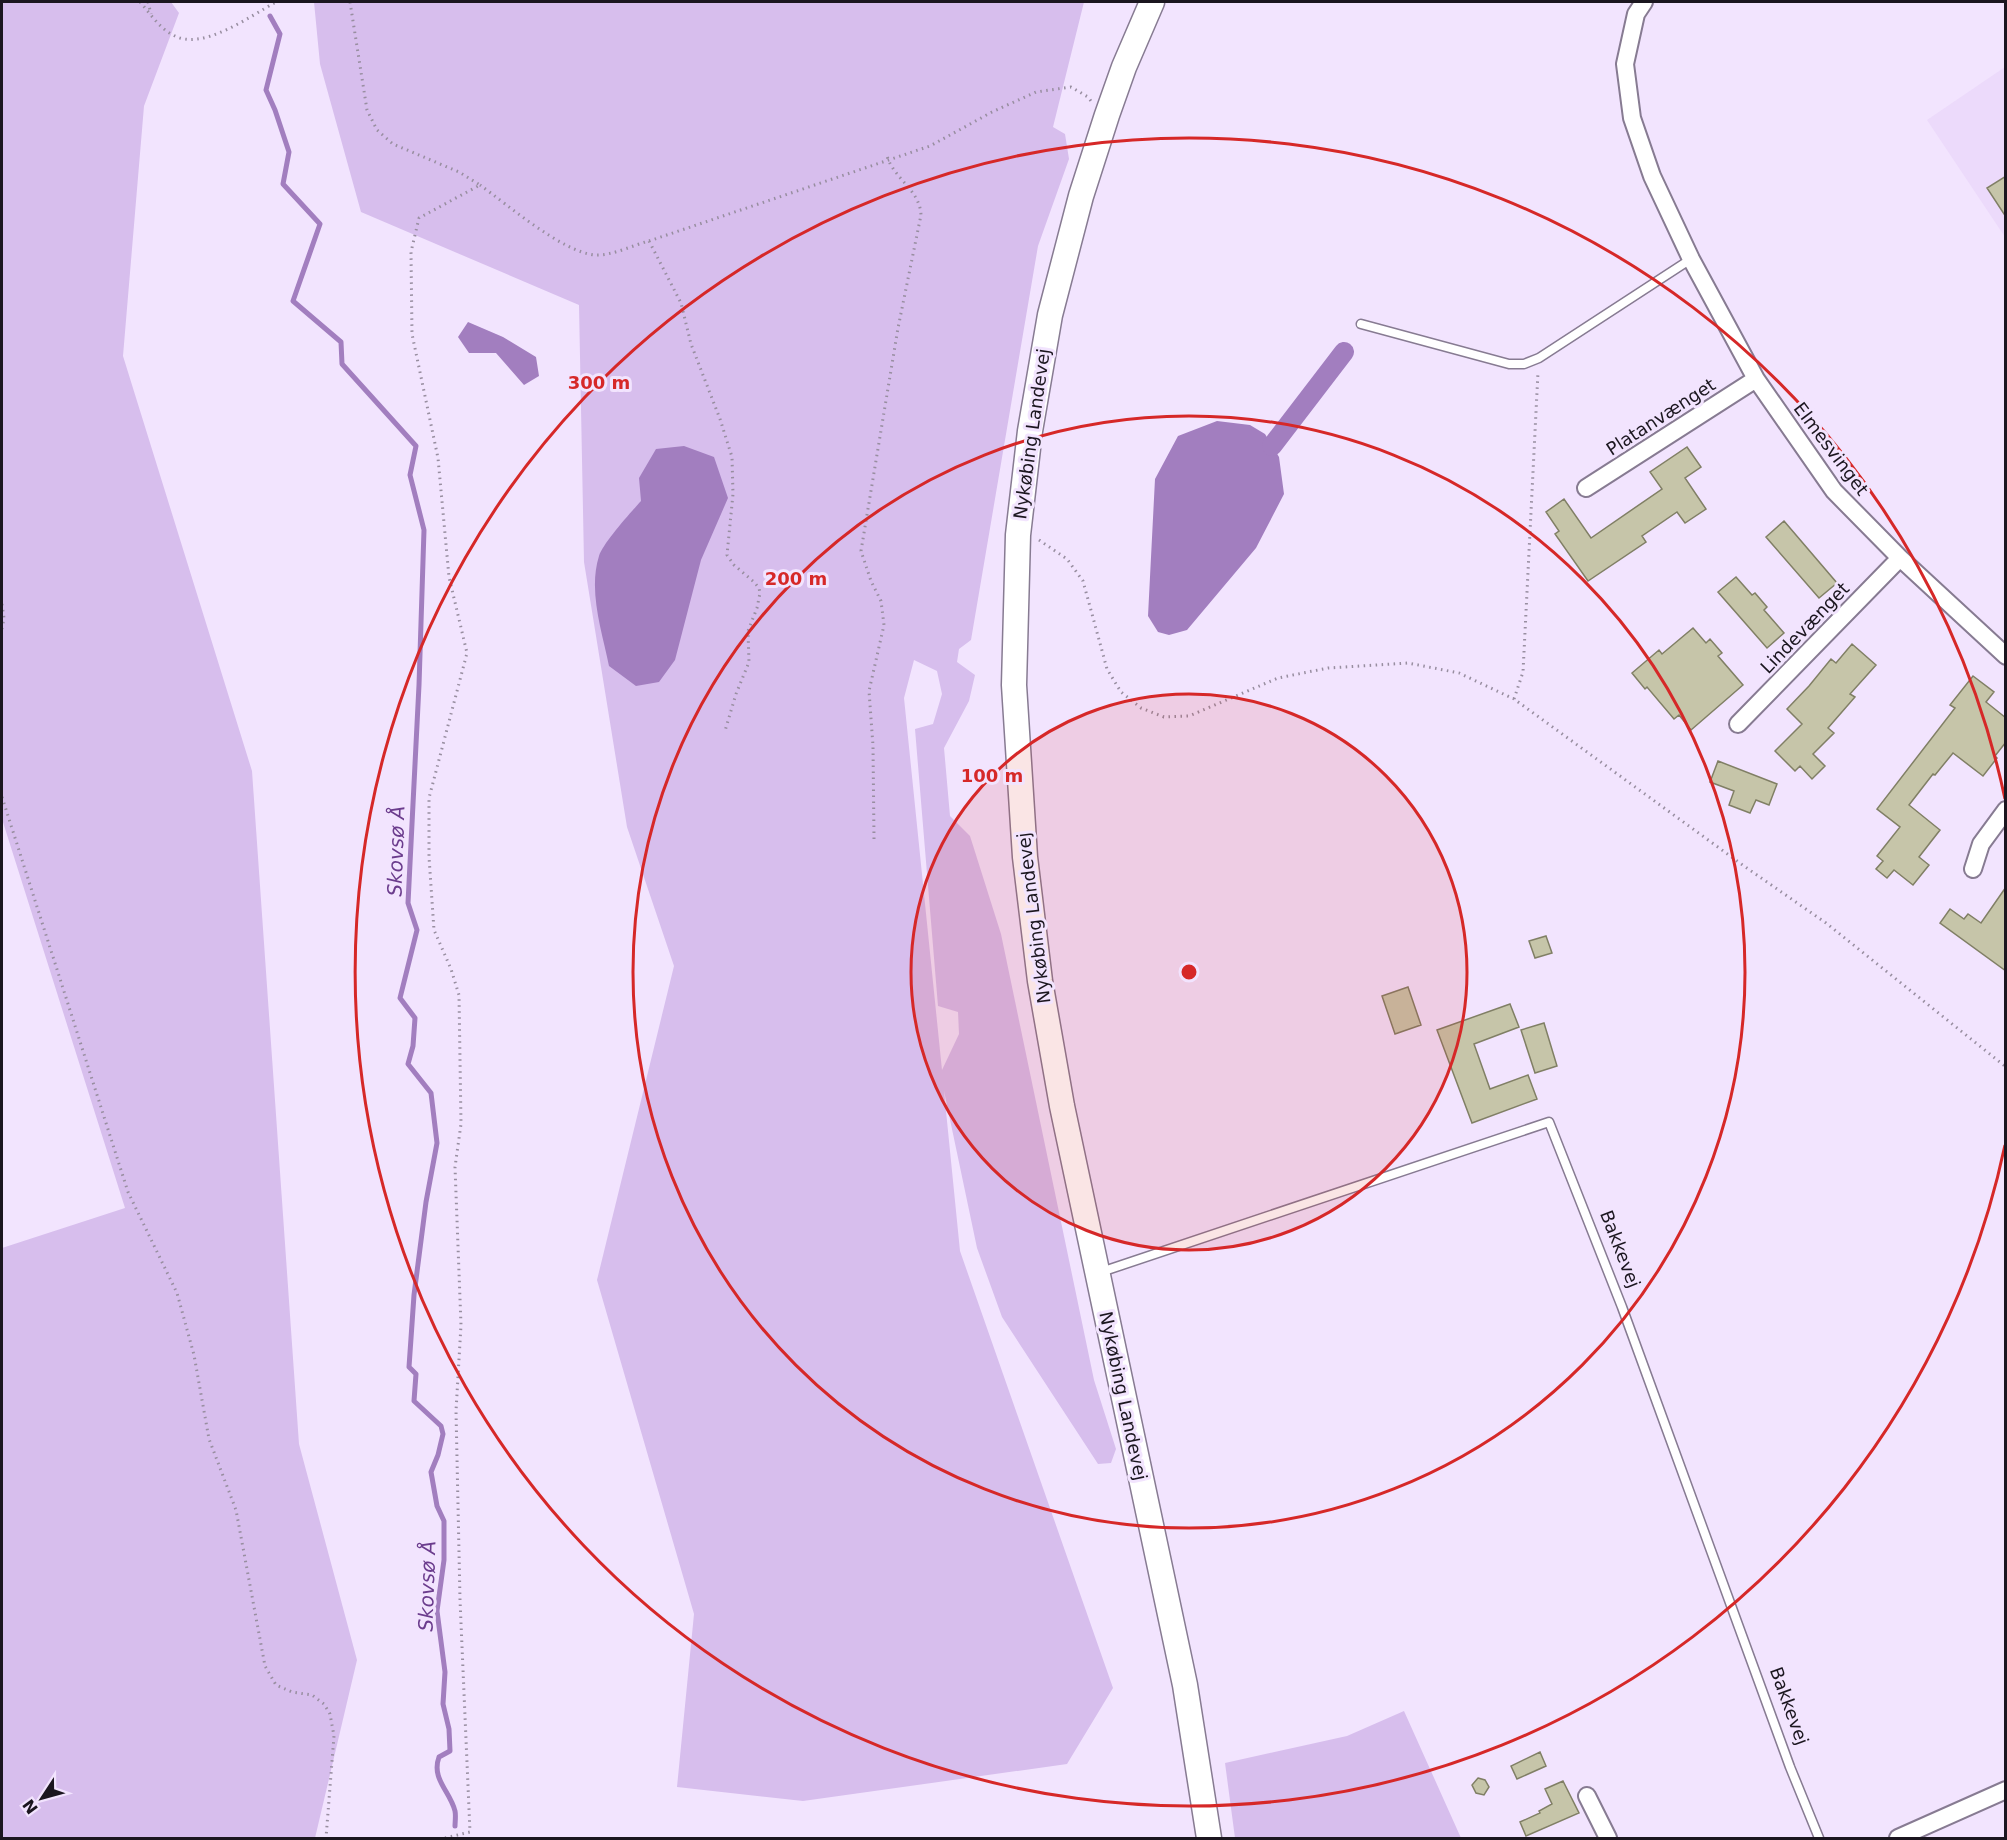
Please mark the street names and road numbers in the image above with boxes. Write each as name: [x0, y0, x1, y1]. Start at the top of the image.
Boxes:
street label: Nykøbing Landevej: [1009, 347, 1054, 521]
street label: Platanvænget: [1602, 374, 1719, 460]
street label: Elmesvinget: [1790, 398, 1873, 499]
street label: Lindevænget: [1756, 578, 1853, 677]
street label: Nykøbing Landevej: [1013, 831, 1054, 1005]
street label: Bakkevej: [1596, 1207, 1645, 1291]
street label: Nykøbing Landevej: [1095, 1309, 1152, 1482]
street label: Bakkevej: [1766, 1664, 1813, 1748]

